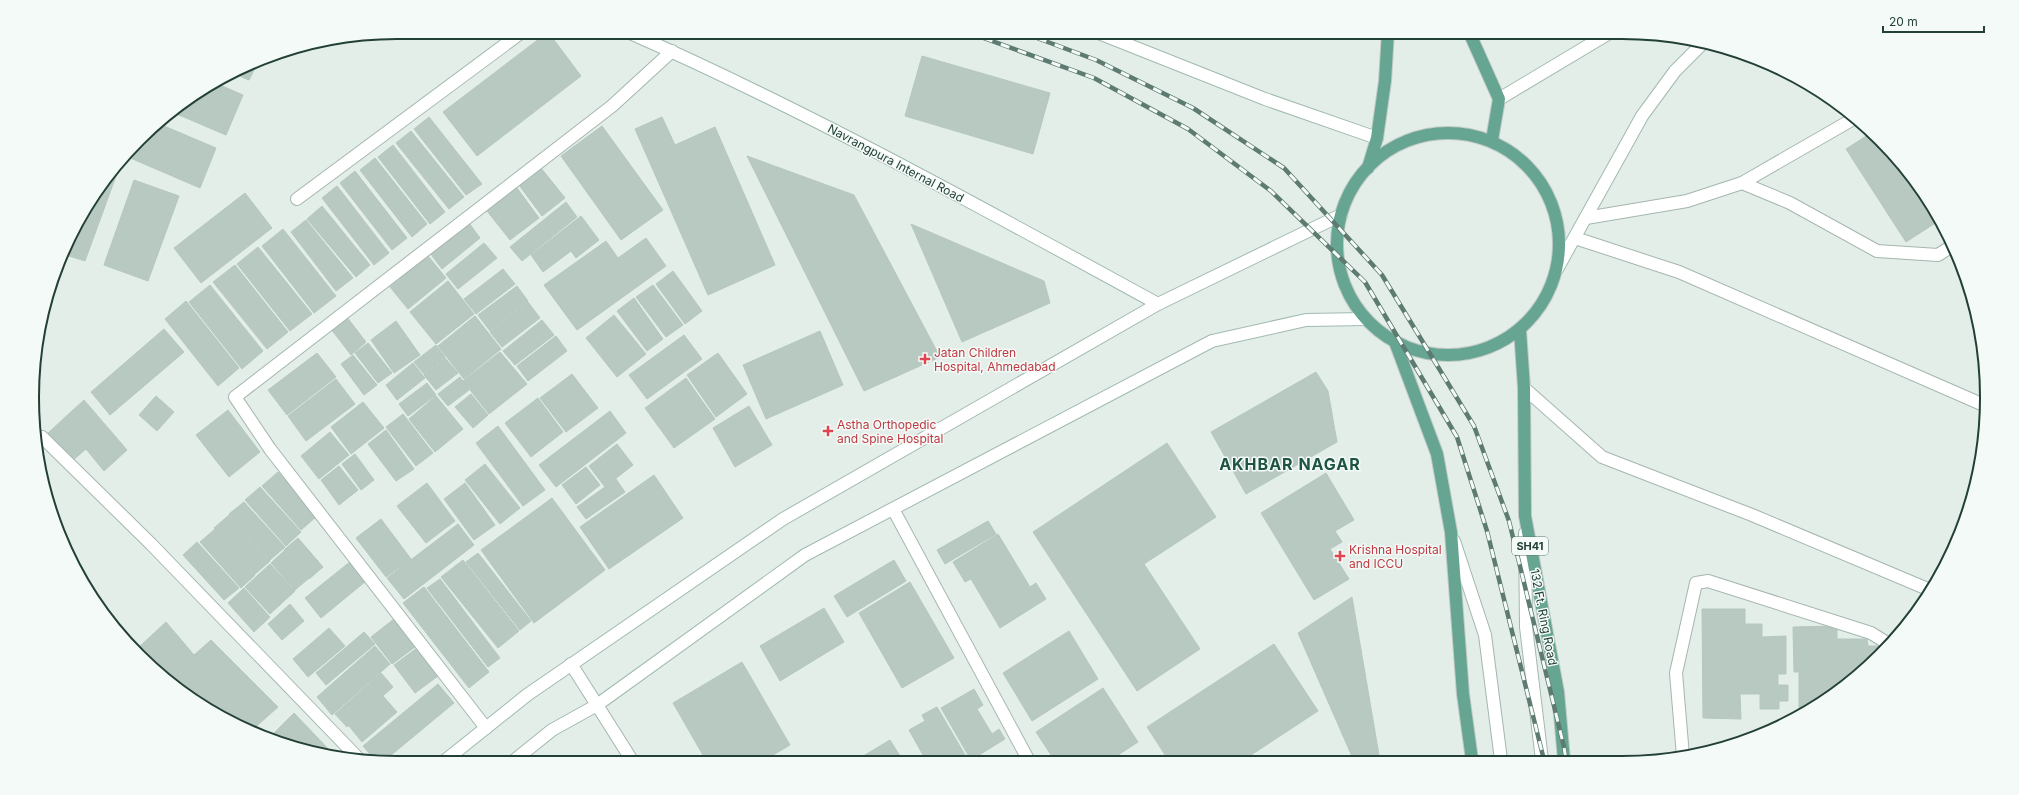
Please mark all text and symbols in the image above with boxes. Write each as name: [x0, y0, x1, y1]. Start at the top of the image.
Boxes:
scale bar: [1883, 8, 1984, 34]
text: 20 m: [1889, 14, 1918, 29]
street label: Navrangpura Internal Road: [825, 121, 967, 205]
place label: Jatan Children Hospital, Ahmedabad: [934, 345, 1056, 374]
marker: Jatan Children Hospital, Ahmedabad: [919, 353, 931, 365]
place label: Astha Orthopedic and Spine Hospital: [837, 417, 943, 446]
marker: Astha Orthopedic and Spine Hospital: [822, 425, 834, 437]
district label: AKHBAR NAGAR: [1219, 454, 1361, 474]
road number: SH41: [1512, 537, 1548, 555]
place label: Krishna Hospital and ICCU: [1349, 542, 1442, 571]
marker: Krishna Hospital and ICCU: [1334, 550, 1346, 562]
street label: 132 Ft. Ring Road: [1527, 567, 1561, 667]

